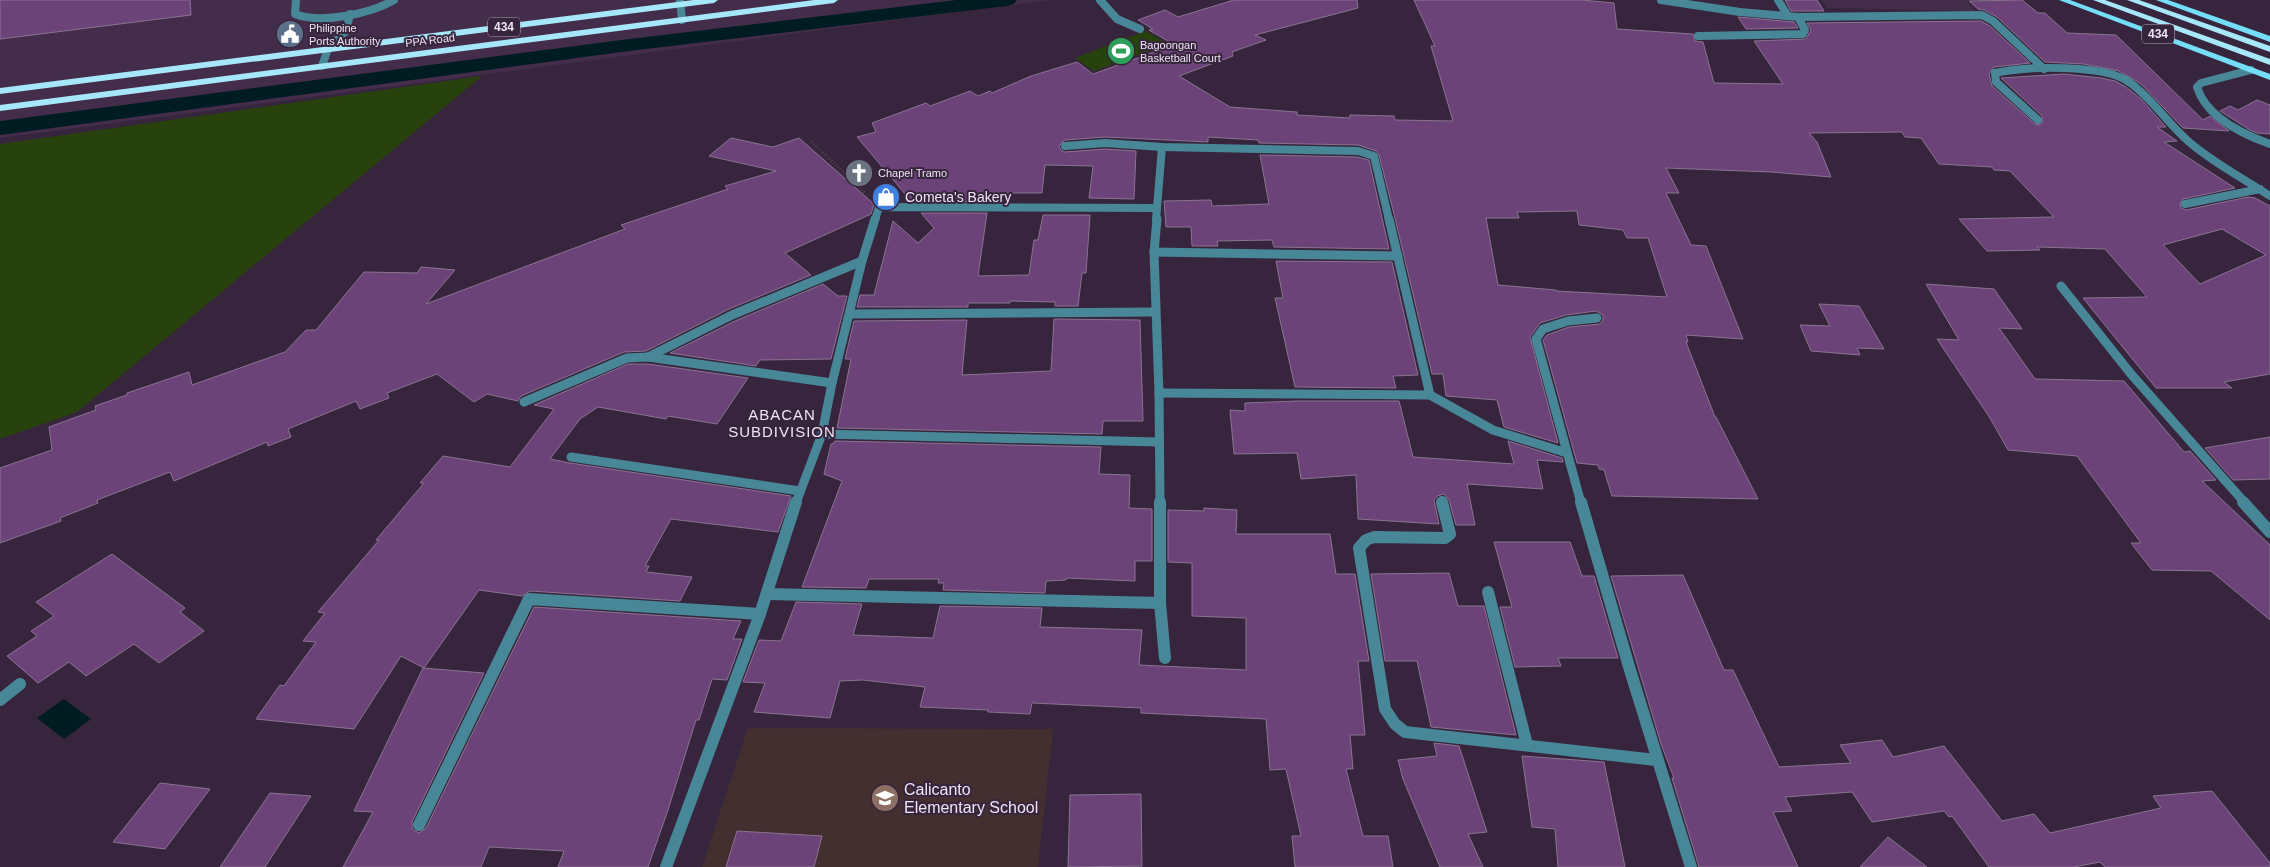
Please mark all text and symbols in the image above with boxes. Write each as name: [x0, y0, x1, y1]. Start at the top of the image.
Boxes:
road number: 434: [488, 18, 520, 36]
public building icon: Philippine Ports Authority: [275, 19, 305, 49]
place label: Philippine Ports Authority: [309, 22, 381, 47]
road number: 434: [2142, 24, 2174, 44]
street label: PPA Road: [404, 31, 456, 49]
sports icon: Bagoongan Basketball Court: [1106, 36, 1136, 66]
place label: Bagoongan Basketball Court: [1140, 39, 1221, 64]
church icon: Chapel Tramo: [844, 158, 874, 188]
place label: Chapel Tramo: [878, 167, 947, 179]
shop icon: Cometa's Bakery: [871, 182, 901, 212]
place label: Cometa's Bakery: [905, 189, 1011, 205]
district label: ABACAN SUBDIVISION: [728, 406, 836, 440]
place label: Calicanto Elementary School: [904, 781, 1038, 816]
school or university icon: Calicanto Elementary School: [870, 783, 900, 813]

